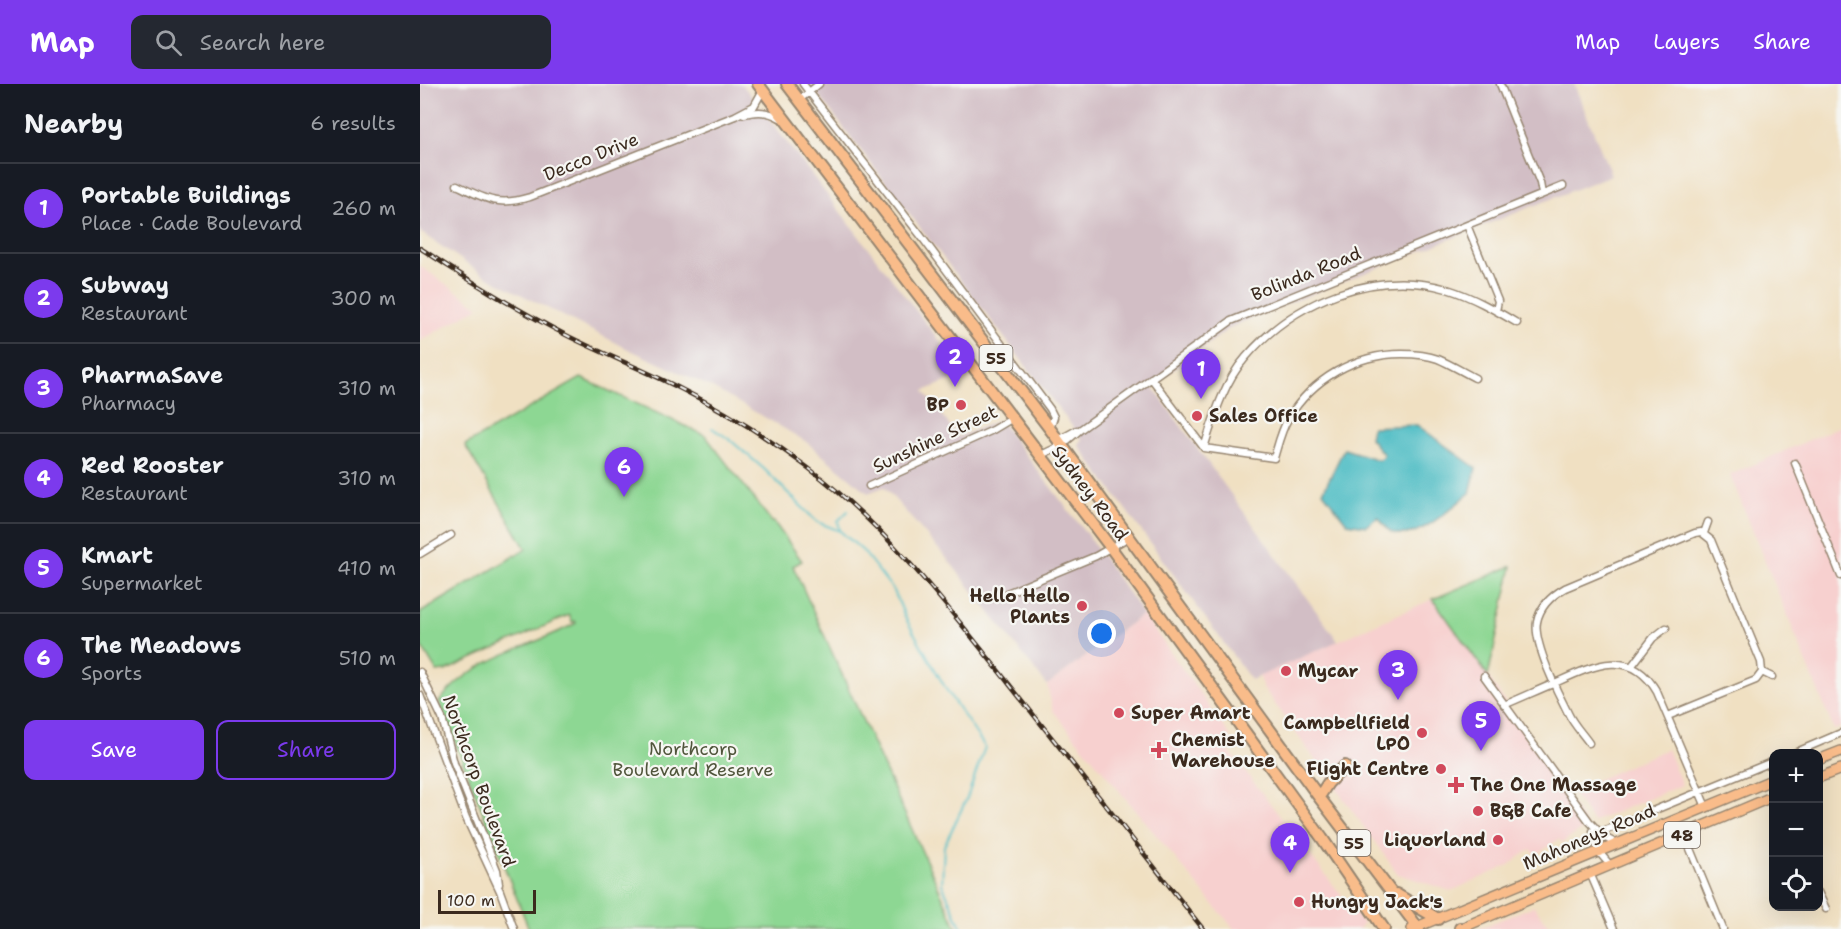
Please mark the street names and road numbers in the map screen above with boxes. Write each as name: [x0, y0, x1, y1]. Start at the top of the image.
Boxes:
street label: Decco Drive: [540, 127, 642, 187]
street label: Bolinda Road: [1248, 241, 1364, 307]
road number: 55: [980, 345, 1012, 371]
street label: Sunshine Street: [869, 399, 1002, 479]
street label: Sydney Road: [1046, 440, 1134, 546]
street label: Northcorp Boulevard: [437, 692, 521, 870]
street label: Mahoneys Road: [1519, 798, 1659, 876]
road number: 48: [1664, 822, 1700, 848]
road number: 55: [1338, 830, 1370, 856]

